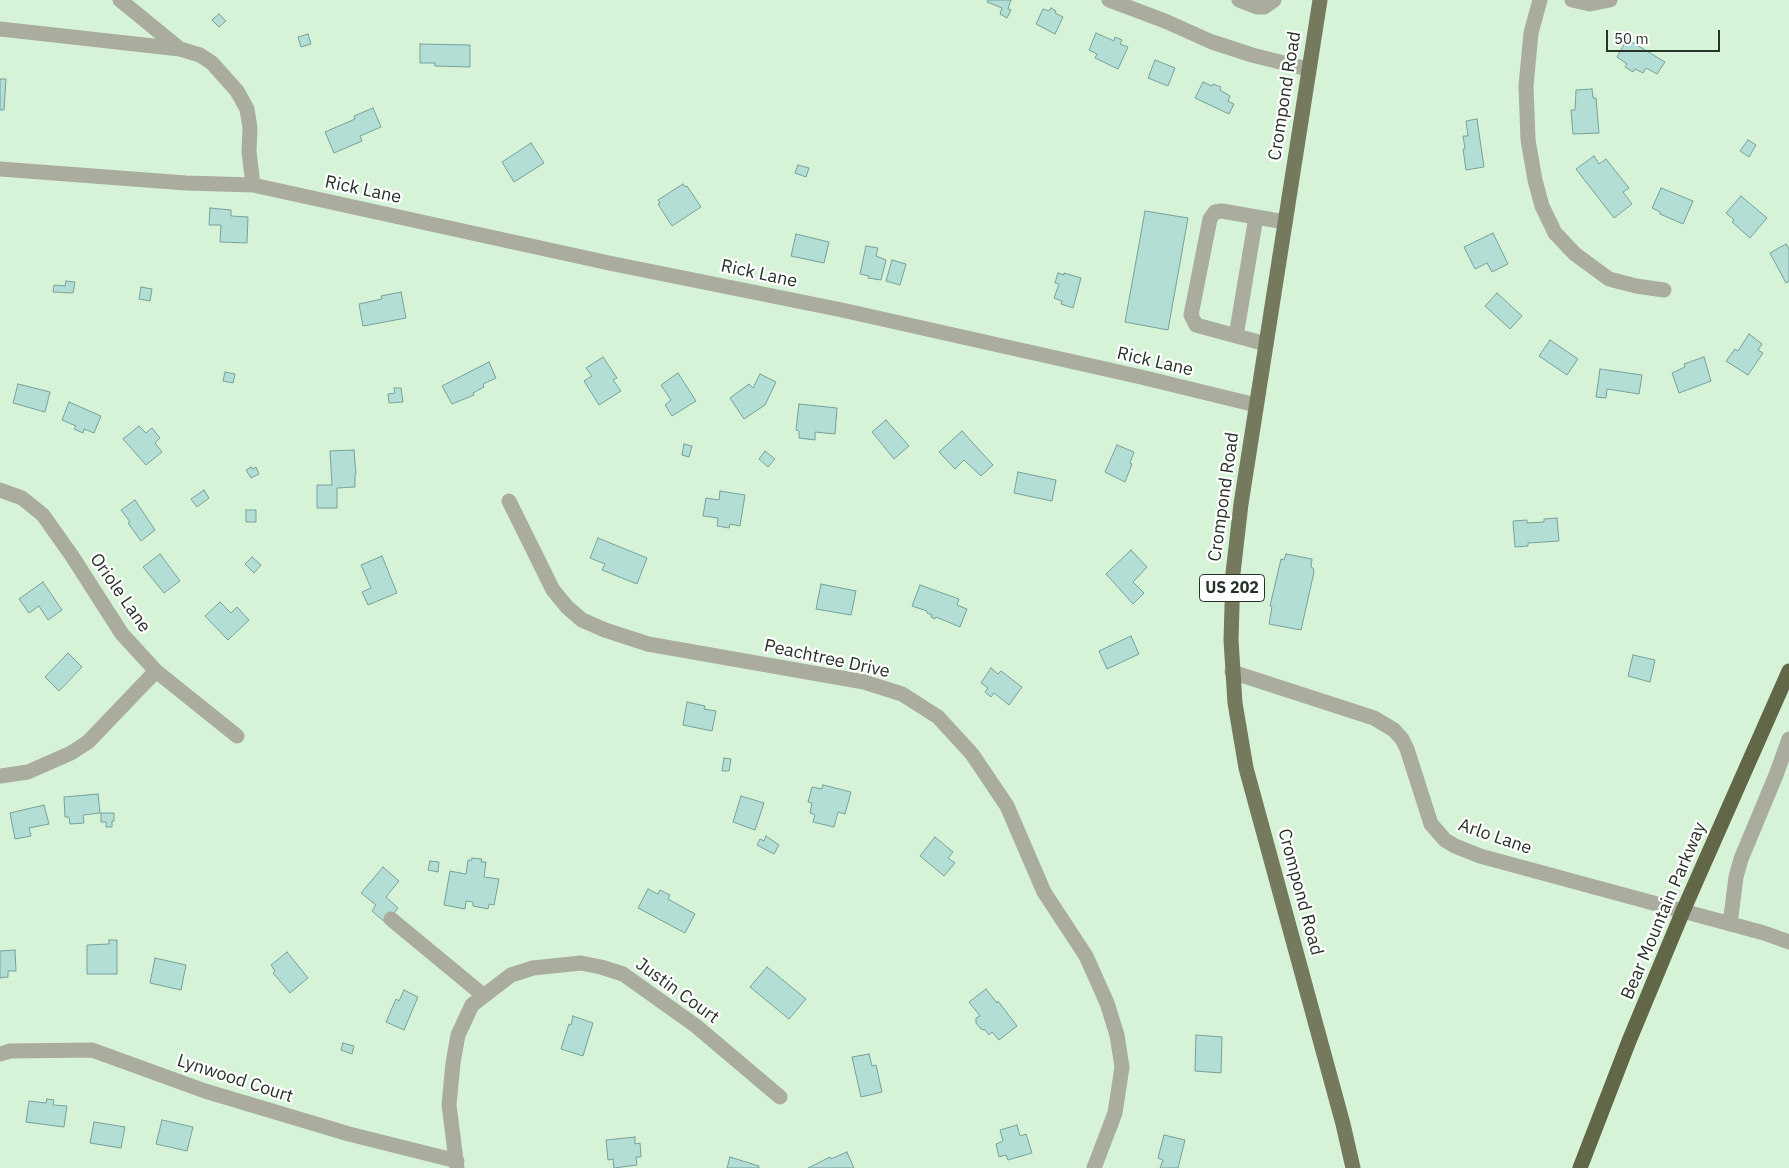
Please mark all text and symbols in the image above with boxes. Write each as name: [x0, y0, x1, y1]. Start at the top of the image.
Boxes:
scale bar: [1609, 20, 1723, 52]
text: 50 m: [1614, 29, 1649, 48]
street label: Crompond Road: [1264, 30, 1306, 162]
street label: Rick Lane: [323, 171, 403, 209]
street label: Rick Lane: [719, 255, 799, 293]
street label: Rick Lane: [1115, 343, 1195, 381]
street label: Crompond Road: [1204, 431, 1244, 563]
street label: Oriole Lane: [85, 549, 155, 637]
road number: US 202: [1200, 574, 1264, 602]
street label: Peachtree Drive: [762, 635, 892, 683]
street label: Arlo Lane: [1456, 814, 1534, 860]
street label: Bear Mountain Parkway: [1617, 819, 1711, 1003]
street label: Crompond Road: [1273, 826, 1327, 958]
street label: Justin Court: [631, 954, 723, 1028]
street label: Lynwood Court: [174, 1050, 296, 1108]

